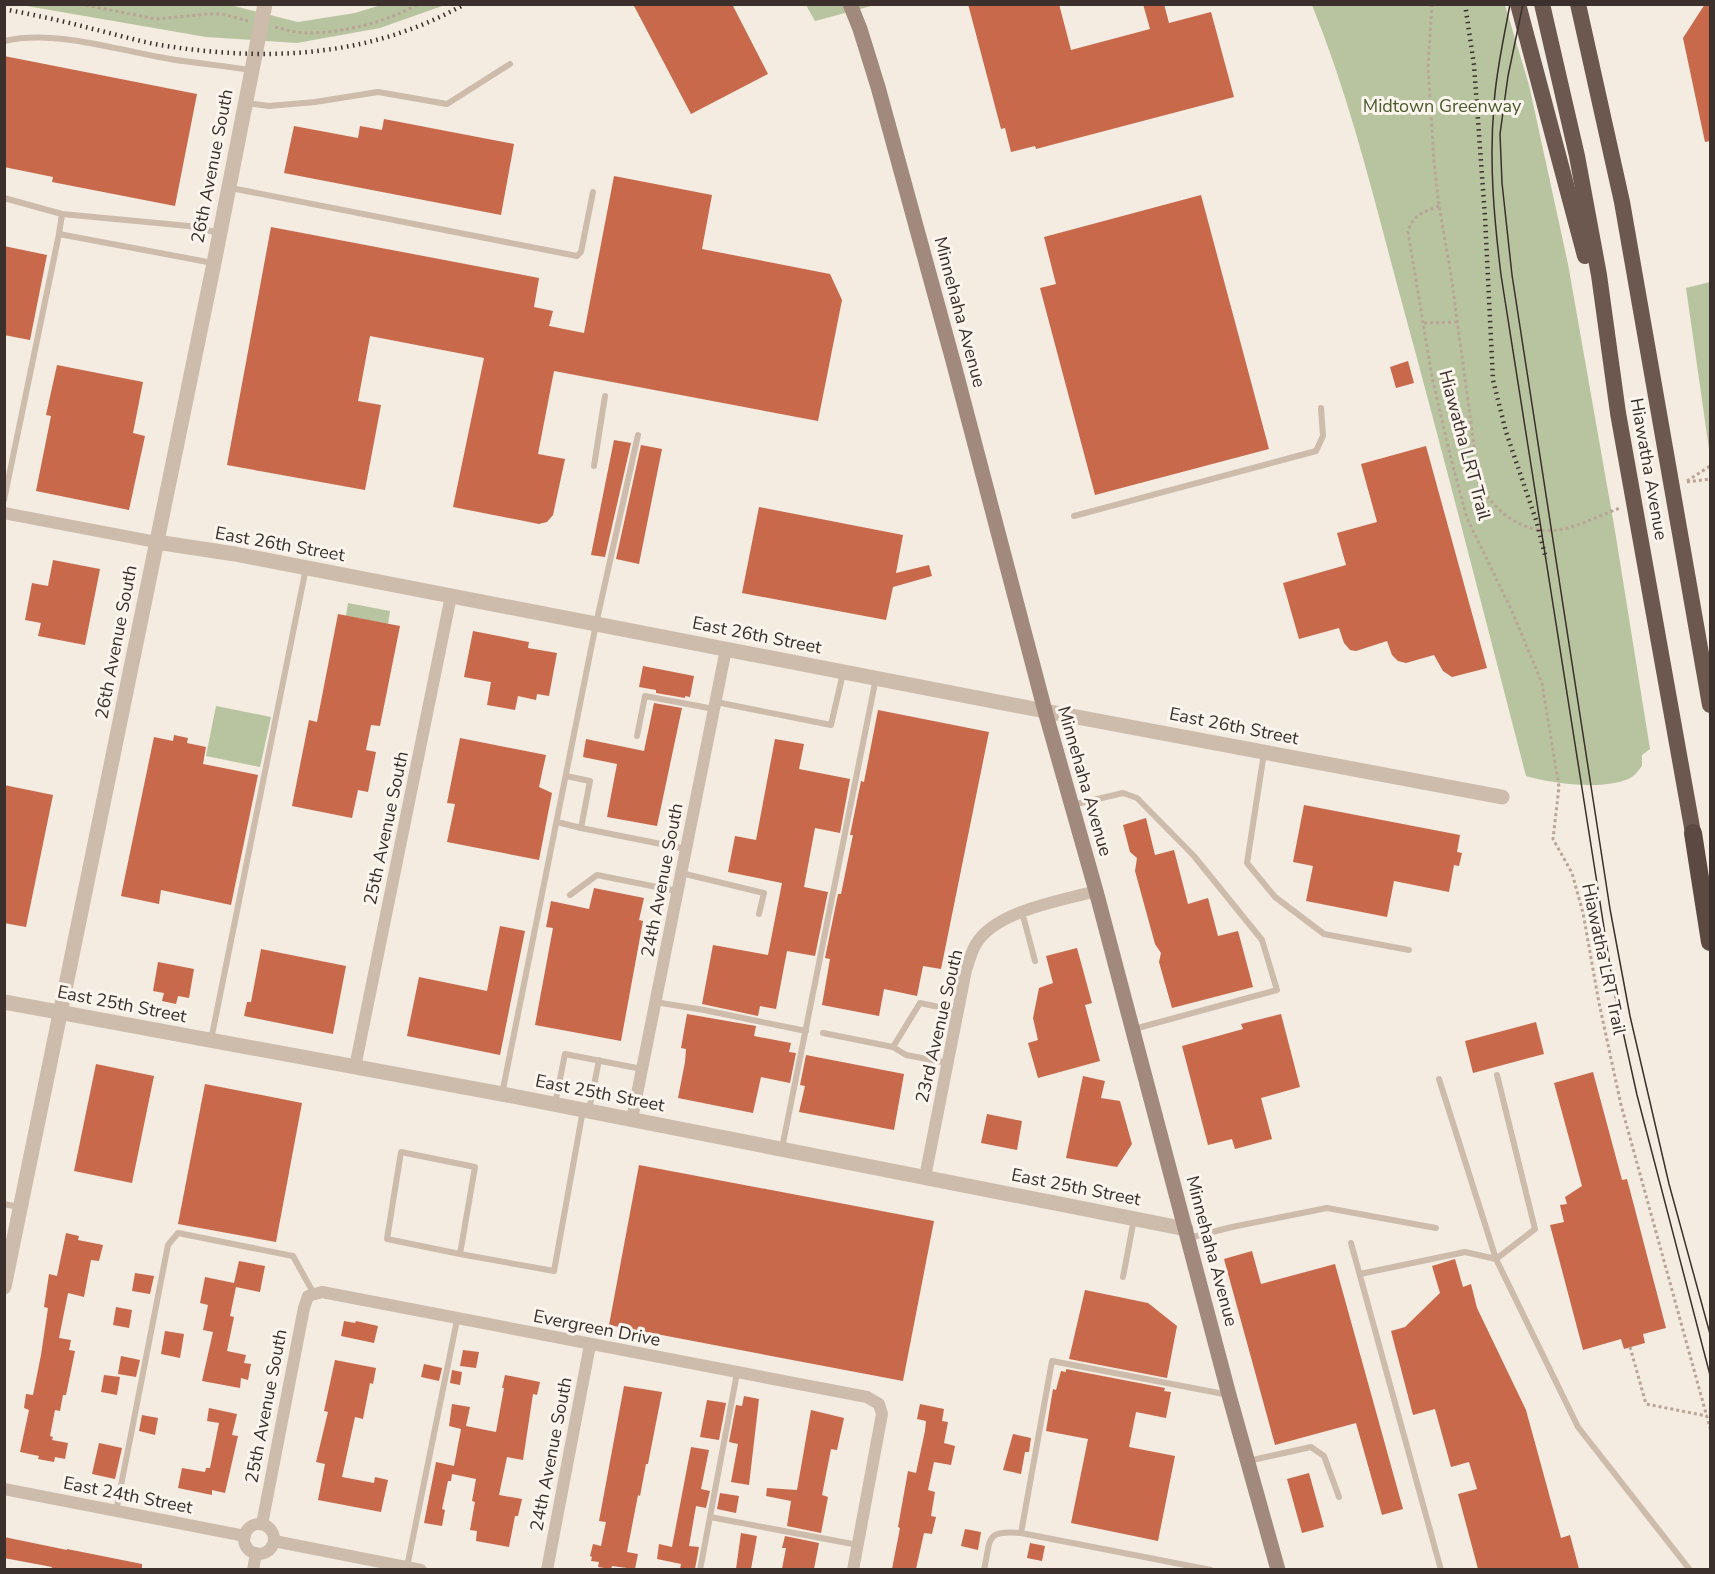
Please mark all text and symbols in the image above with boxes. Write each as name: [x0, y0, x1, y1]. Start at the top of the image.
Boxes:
street label: 26th Avenue South: [185, 87, 239, 245]
park label: Midtown Greenway: [1363, 94, 1522, 118]
street label: Minnehaha Avenue: [928, 234, 992, 390]
street label: Hiawatha LRT Trail: [1433, 367, 1497, 523]
street label: Hiawatha Avenue: [1625, 396, 1673, 542]
street label: East 26th Street: [213, 521, 347, 567]
street label: 26th Avenue South: [89, 563, 143, 721]
street label: East 26th Street: [690, 611, 824, 659]
street label: East 26th Street: [1167, 702, 1301, 750]
street label: Minnehaha Avenue: [1052, 703, 1118, 859]
street label: 25th Avenue South: [358, 749, 414, 907]
street label: 24th Avenue South: [635, 801, 689, 959]
street label: Hiawatha LRT Trail: [1576, 881, 1632, 1038]
street label: 23rd Avenue South: [910, 947, 968, 1105]
street label: East 25th Street: [55, 980, 189, 1028]
street label: East 25th Street: [533, 1069, 667, 1117]
street label: East 25th Street: [1009, 1163, 1143, 1211]
street label: Minnehaha Avenue: [1180, 1173, 1244, 1329]
street label: Evergreen Drive: [531, 1304, 663, 1352]
street label: 25th Avenue South: [239, 1327, 293, 1485]
street label: 24th Avenue South: [524, 1375, 578, 1533]
street label: East 24th Street: [61, 1471, 195, 1519]

